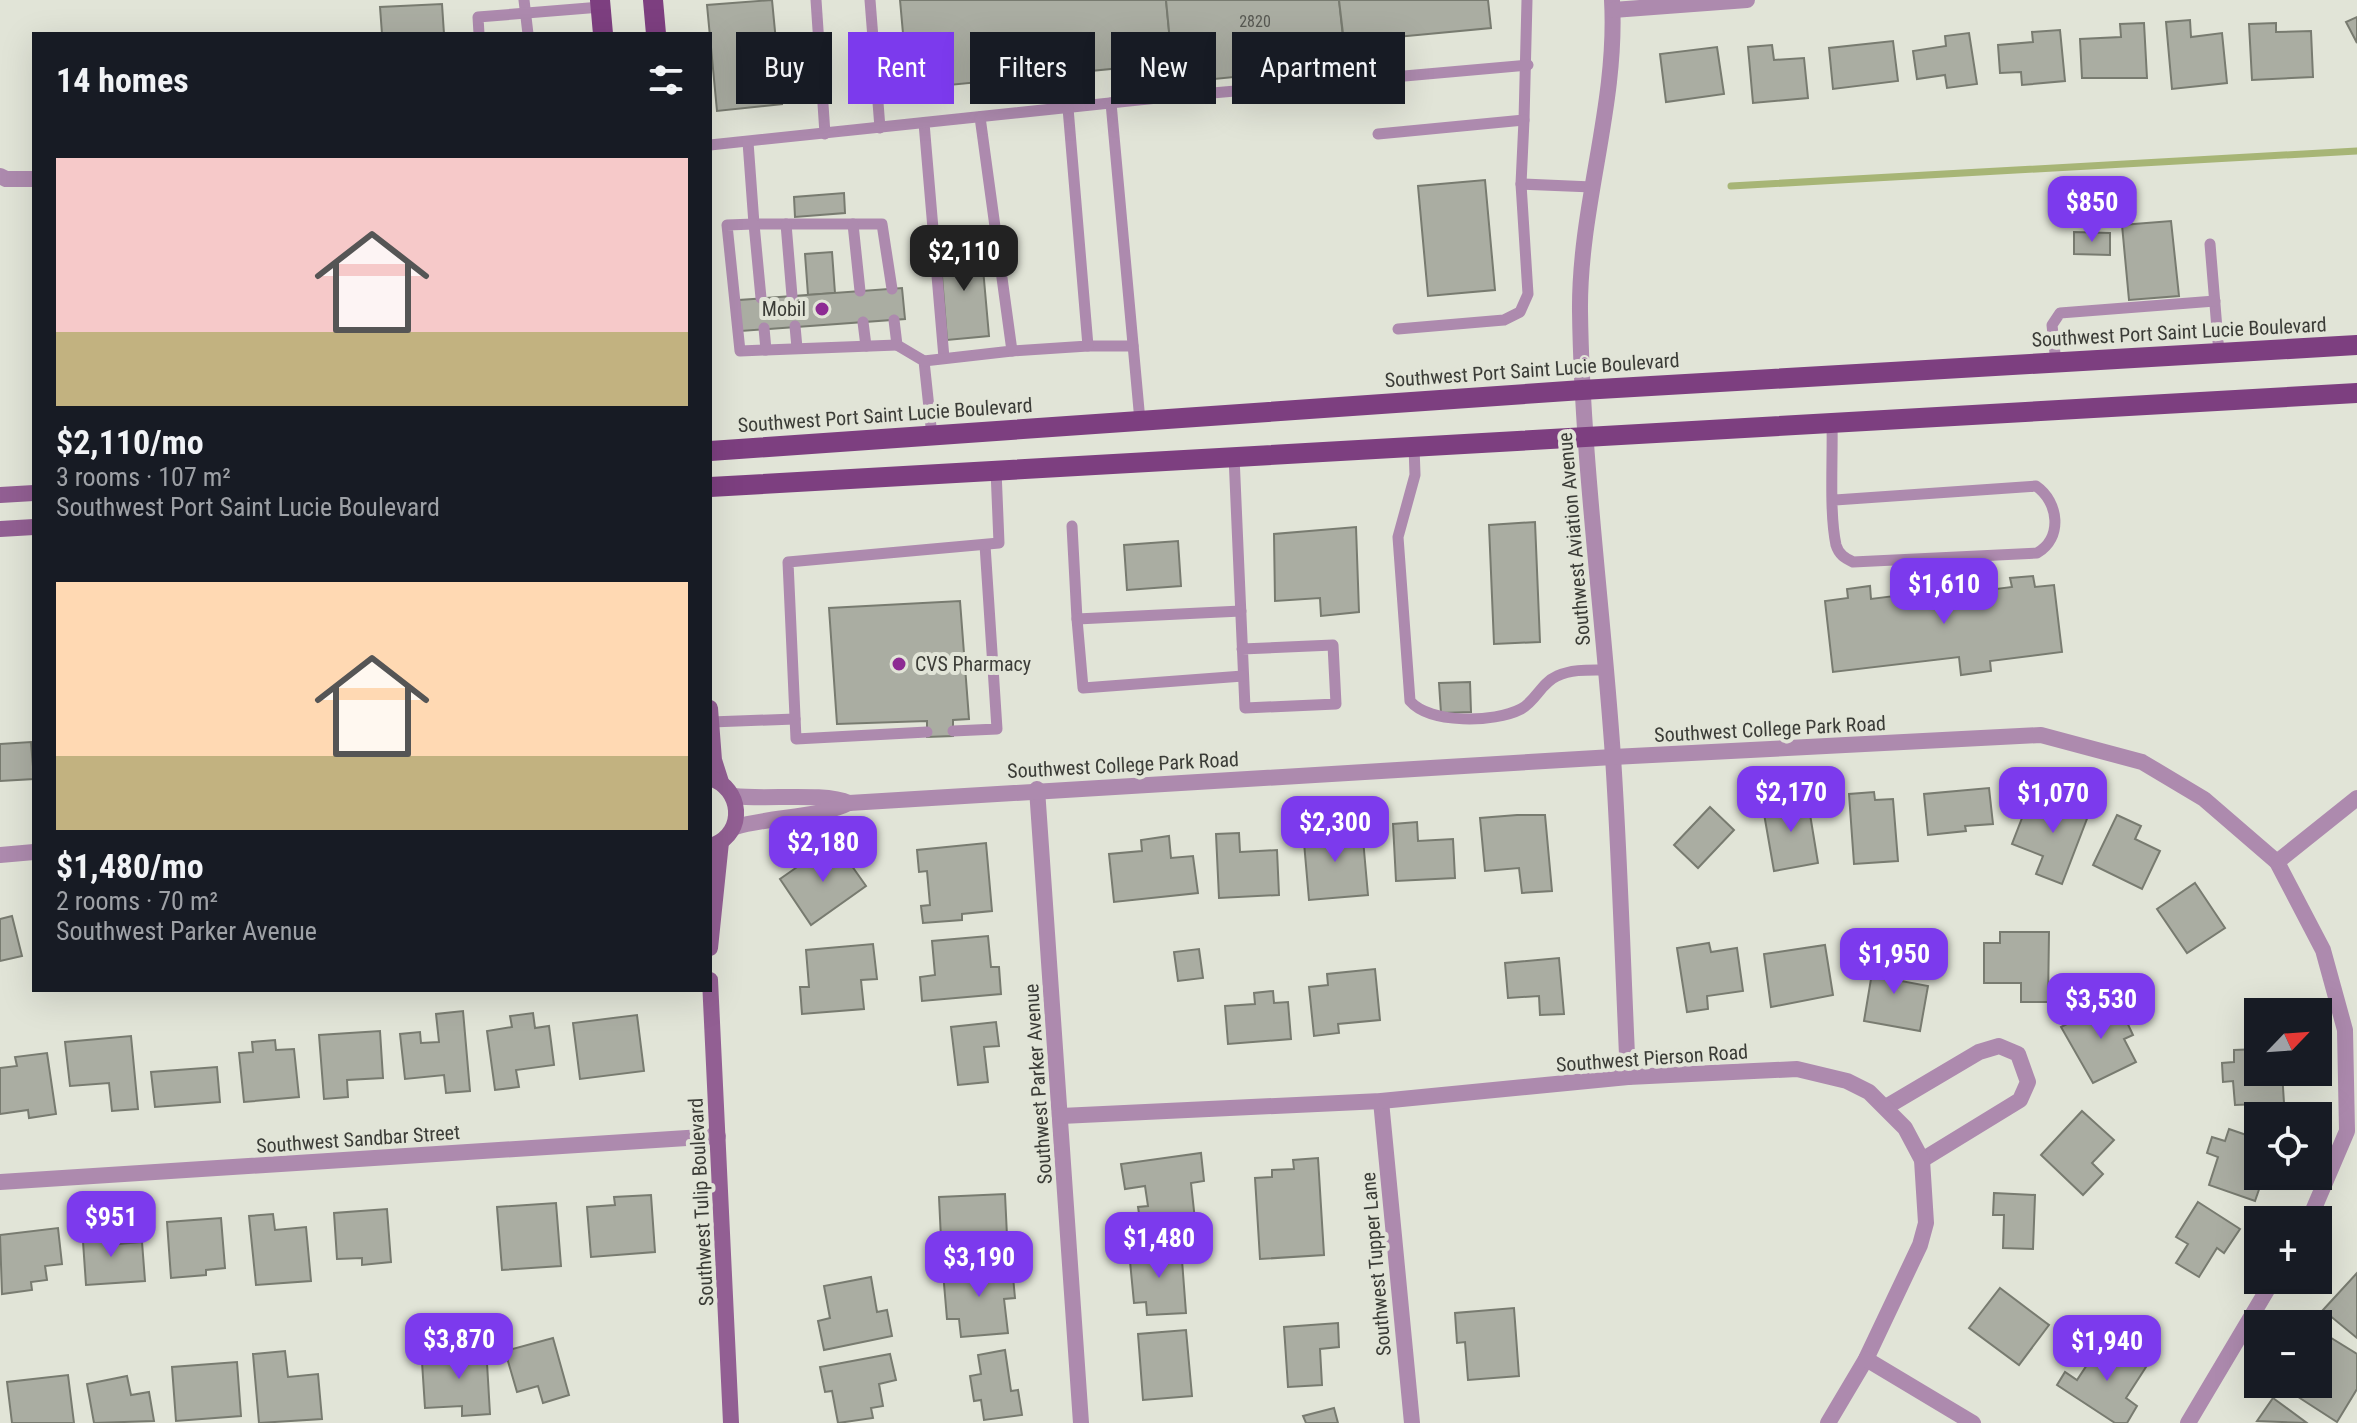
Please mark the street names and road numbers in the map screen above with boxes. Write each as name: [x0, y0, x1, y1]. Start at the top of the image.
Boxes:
street label: Southwest Port Saint Lucie Boulevard: [2031, 312, 2327, 352]
street label: Southwest Port Saint Lucie Boulevard: [1384, 348, 1680, 392]
street label: Southwest Port Saint Lucie Boulevard: [737, 393, 1033, 437]
street label: Southwest Aviation Avenue: [1553, 431, 1595, 647]
street label: Southwest College Park Road: [1654, 711, 1886, 747]
street label: Southwest College Park Road: [1007, 747, 1239, 783]
street label: Southwest Parker Avenue: [1019, 983, 1057, 1185]
street label: Southwest Pierson Road: [1555, 1039, 1749, 1077]
street label: Southwest Tulip Boulevard: [684, 1097, 718, 1307]
street label: Southwest Sandbar Street: [255, 1120, 461, 1158]
street label: Southwest Tupper Lane: [1356, 1171, 1396, 1357]

